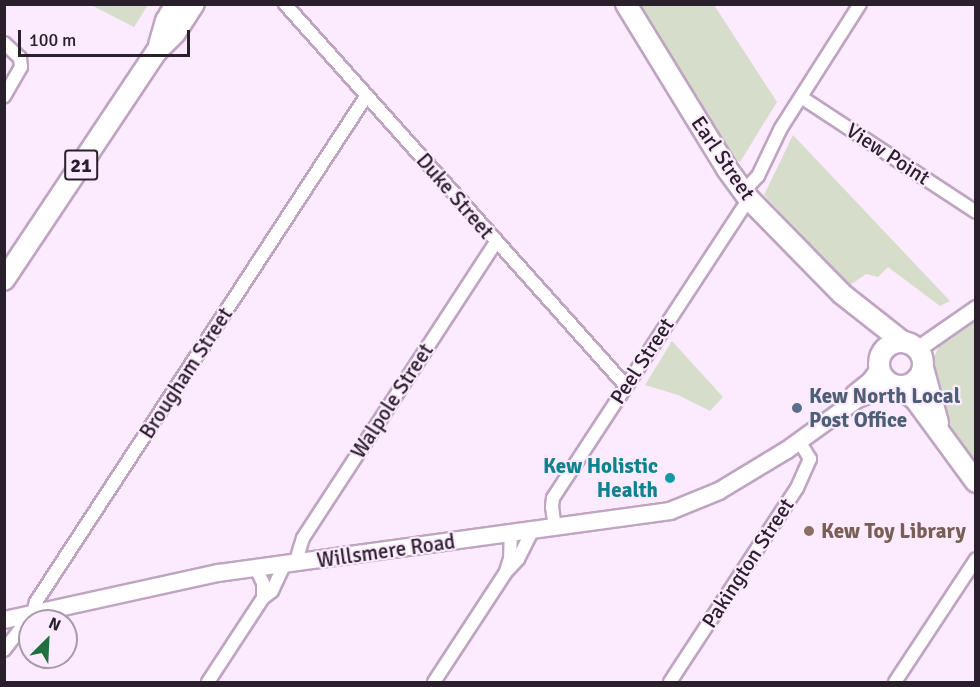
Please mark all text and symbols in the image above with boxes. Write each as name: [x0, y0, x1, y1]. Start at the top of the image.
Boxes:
scale bar: [21, 18, 194, 56]
text: 100 m: [29, 29, 76, 51]
street label: Earl Street: [686, 111, 760, 205]
street label: View Point: [841, 118, 935, 190]
road number: 21: [63, 148, 99, 182]
street label: Duke Street: [411, 148, 499, 244]
street label: Brougham Street: [134, 303, 238, 443]
street label: Peel Street: [605, 313, 679, 409]
street label: Walpole Street: [346, 339, 438, 463]
place label: Kew North Local Post Office: [809, 383, 960, 433]
marker: Kew North Local Post Office: [790, 401, 804, 415]
place label: Kew Holistic Health: [543, 453, 658, 503]
marker: Kew Holistic Health: [663, 471, 677, 485]
street label: Pakington Street: [697, 493, 799, 633]
place label: Kew Toy Library: [821, 518, 966, 544]
marker: Kew Toy Library: [802, 524, 816, 538]
street label: Willsmere Road: [315, 529, 457, 573]
north arrow: [18, 609, 78, 669]
text: N: [45, 613, 64, 636]

